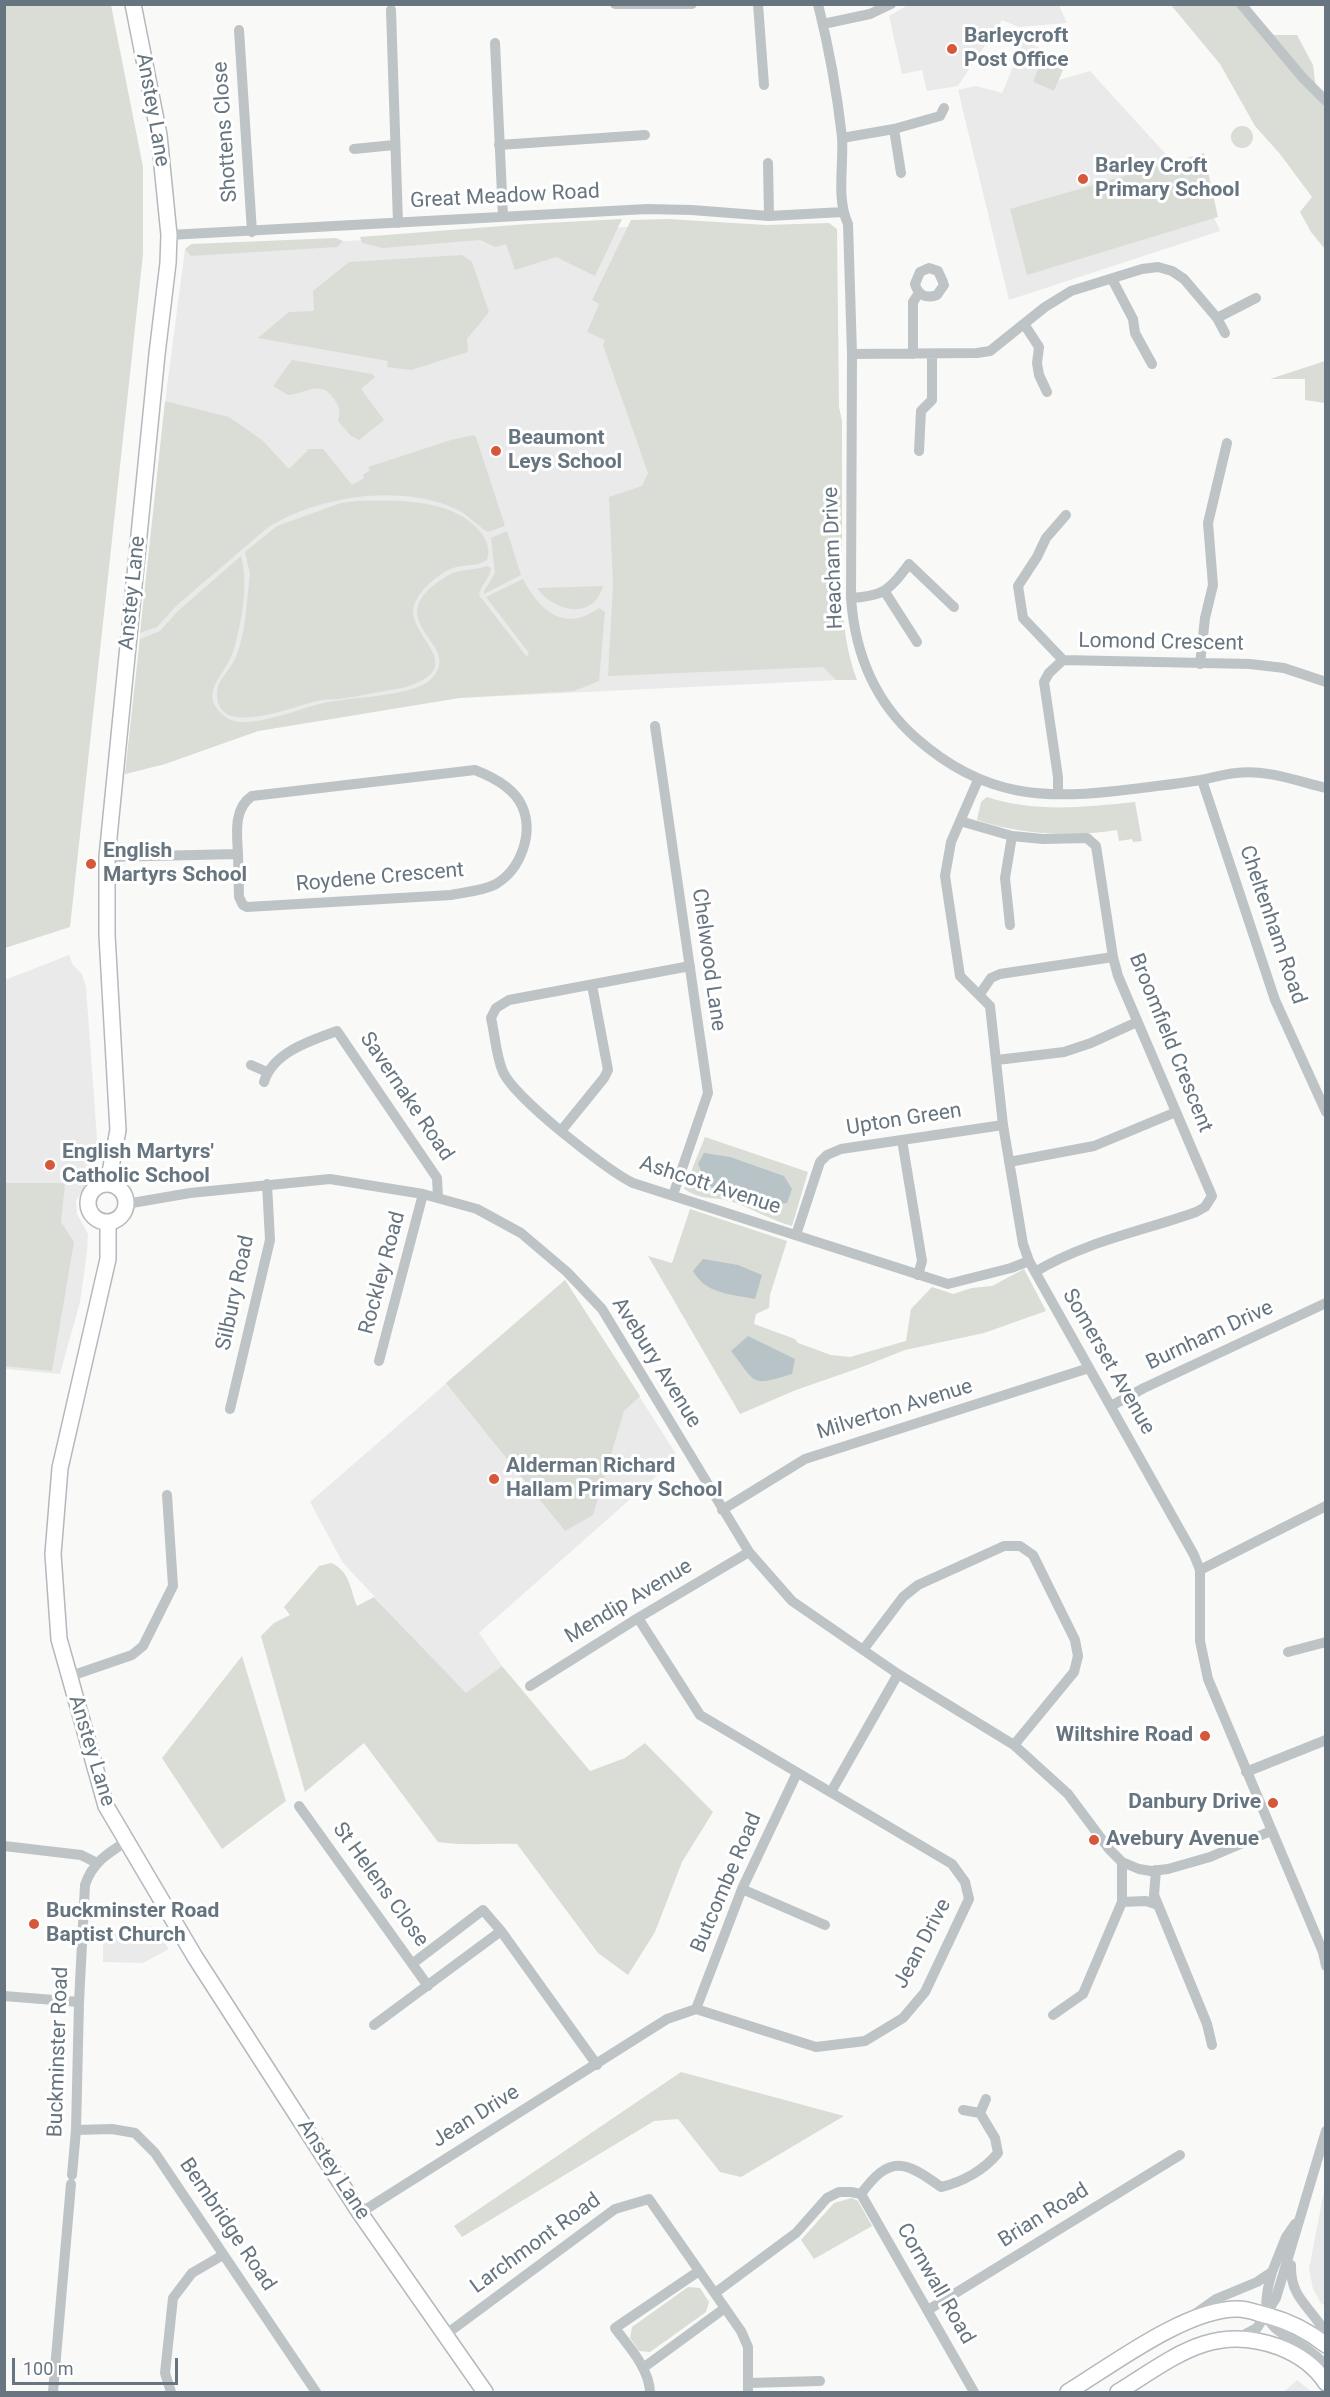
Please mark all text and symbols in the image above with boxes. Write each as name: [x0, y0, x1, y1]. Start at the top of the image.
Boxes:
place label: Barleycroft Post Office: [964, 24, 1069, 74]
marker: Barleycroft Post Office: [945, 42, 959, 56]
street label: Anstey Lane: [130, 51, 174, 169]
street label: Shottens Close: [209, 61, 243, 203]
place label: Barley Croft Primary School: [1095, 154, 1240, 204]
marker: Barley Croft Primary School: [1076, 172, 1090, 186]
street label: Great Meadow Road: [410, 179, 600, 215]
place label: Beaumont Leys School: [508, 426, 622, 476]
marker: Beaumont Leys School: [489, 444, 503, 458]
street label: Heacham Drive: [819, 486, 849, 630]
street label: Anstey Lane: [114, 535, 152, 651]
street label: Lomond Crescent: [1078, 629, 1244, 657]
place label: English Martyrs School: [103, 839, 247, 889]
street label: Cheltenham Road: [1233, 842, 1311, 1008]
marker: English Martyrs School: [84, 857, 98, 871]
street label: Roydene Crescent: [295, 858, 465, 898]
street label: Chelwood Lane: [686, 887, 730, 1033]
street label: Broomfield Crescent: [1123, 950, 1217, 1136]
street label: Savernake Road: [354, 1028, 458, 1166]
street label: Upton Green: [845, 1098, 963, 1142]
place label: English Martyrs' Catholic School: [62, 1140, 214, 1190]
street label: Ashcott Avenue: [636, 1151, 784, 1221]
marker: English Martyrs' Catholic School: [43, 1158, 57, 1172]
street label: Rockley Road: [355, 1209, 411, 1337]
street label: Silbury Road: [212, 1233, 260, 1353]
street label: Somerset Avenue: [1056, 1285, 1160, 1439]
street label: Avebury Avenue: [606, 1293, 706, 1433]
street label: Burnham Drive: [1143, 1296, 1277, 1376]
street label: Milverton Avenue: [814, 1374, 976, 1446]
place label: Alderman Richard Hallam Primary School: [506, 1454, 723, 1504]
marker: Alderman Richard Hallam Primary School: [487, 1472, 501, 1486]
street label: Mendip Avenue: [561, 1554, 697, 1650]
street label: Anstey Lane: [62, 1693, 120, 1809]
place label: Wiltshire Road: [1056, 1723, 1193, 1749]
marker: Wiltshire Road: [1198, 1729, 1212, 1743]
place label: Danbury Drive: [1128, 1790, 1261, 1816]
marker: Danbury Drive: [1266, 1796, 1280, 1810]
street label: Butcombe Road: [686, 1809, 768, 1957]
street label: St Helens Close: [327, 1818, 433, 1952]
place label: Avebury Avenue: [1106, 1827, 1259, 1853]
marker: Avebury Avenue: [1087, 1833, 1101, 1847]
street label: Jean Drive: [889, 1895, 957, 1993]
place label: Buckminster Road Baptist Church: [46, 1899, 219, 1949]
marker: Buckminster Road Baptist Church: [27, 1917, 41, 1931]
street label: Buckminster Road: [43, 1966, 75, 2138]
street label: Jean Drive: [428, 2080, 524, 2154]
street label: Anstey Lane: [291, 2115, 375, 2225]
street label: Bembridge Road: [173, 2154, 281, 2296]
street label: Brian Road: [994, 2178, 1094, 2254]
street label: Larchmont Road: [466, 2188, 606, 2300]
street label: Cornwall Road: [890, 2219, 980, 2349]
scale bar: [15, 2346, 182, 2384]
text: 100 m: [23, 2358, 74, 2379]

